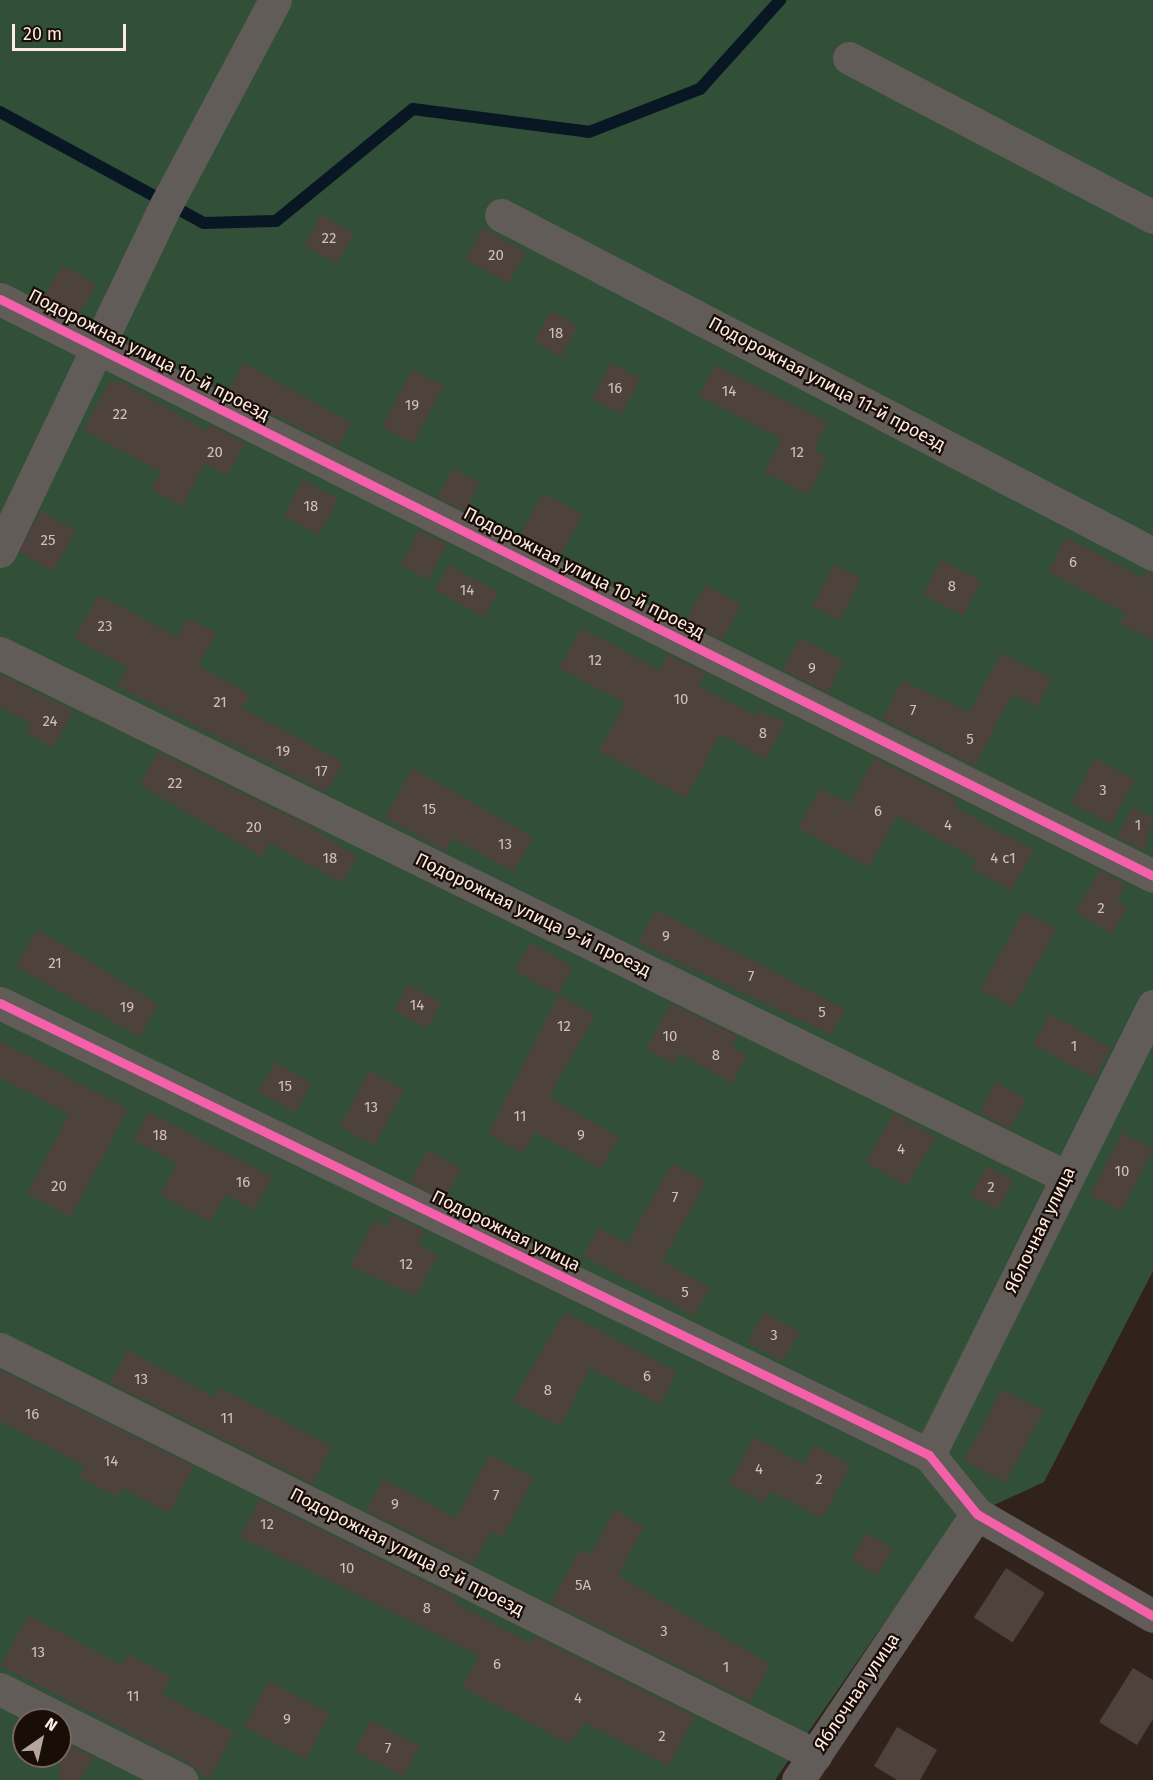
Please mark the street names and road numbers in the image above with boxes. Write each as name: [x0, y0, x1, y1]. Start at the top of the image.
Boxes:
street label: Подорожная улица 10-й проезд: [25, 285, 273, 425]
street label: Подорожная улица 11-й проезд: [705, 312, 949, 456]
street label: Подорожная улица 10-й проезд: [460, 503, 708, 643]
street label: Подорожная улица 9-й проезд: [412, 848, 654, 982]
street label: Яблочная улица: [1000, 1164, 1080, 1296]
street label: Подорожная улица: [428, 1186, 584, 1276]
street label: Подорожная улица 8-й проезд: [286, 1483, 528, 1621]
street label: Яблочная улица: [810, 1629, 904, 1755]

